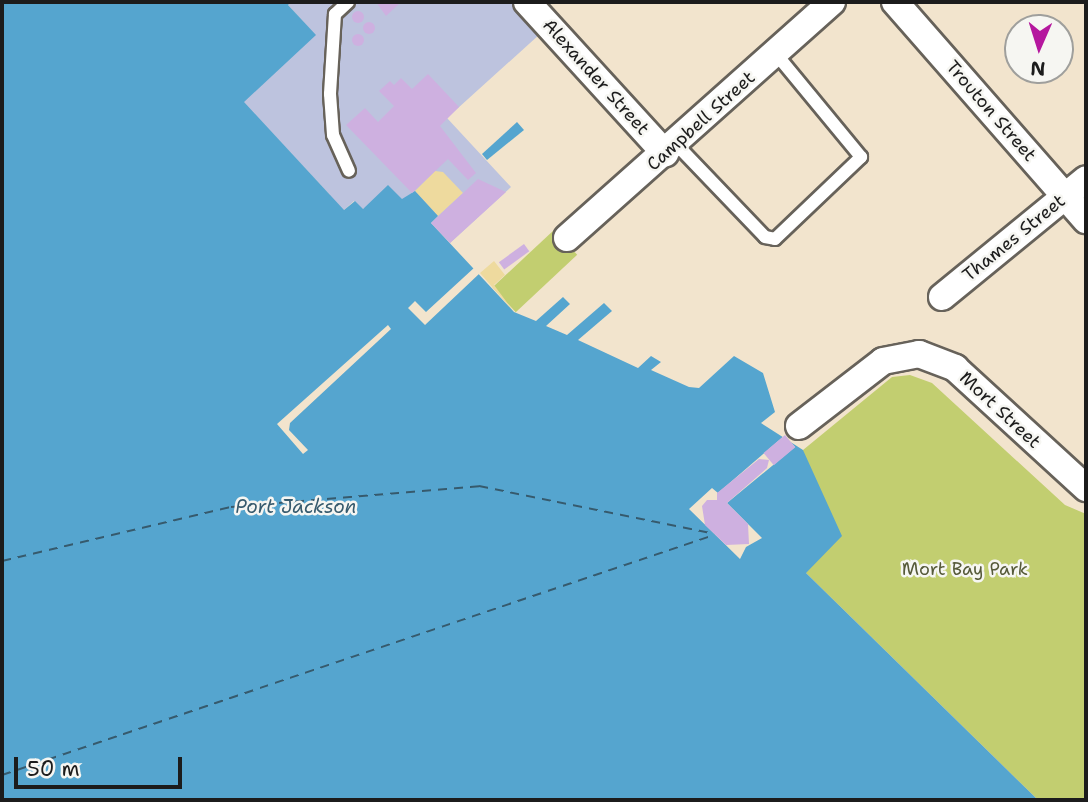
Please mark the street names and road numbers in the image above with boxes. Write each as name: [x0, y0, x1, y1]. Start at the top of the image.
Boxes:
street label: Alexander Street: [538, 15, 654, 139]
street label: Trouton Street: [941, 56, 1041, 166]
street label: Campbell Street: [642, 67, 760, 175]
street label: Thames Street: [958, 190, 1070, 286]
street label: Mort Street: [955, 367, 1045, 453]

